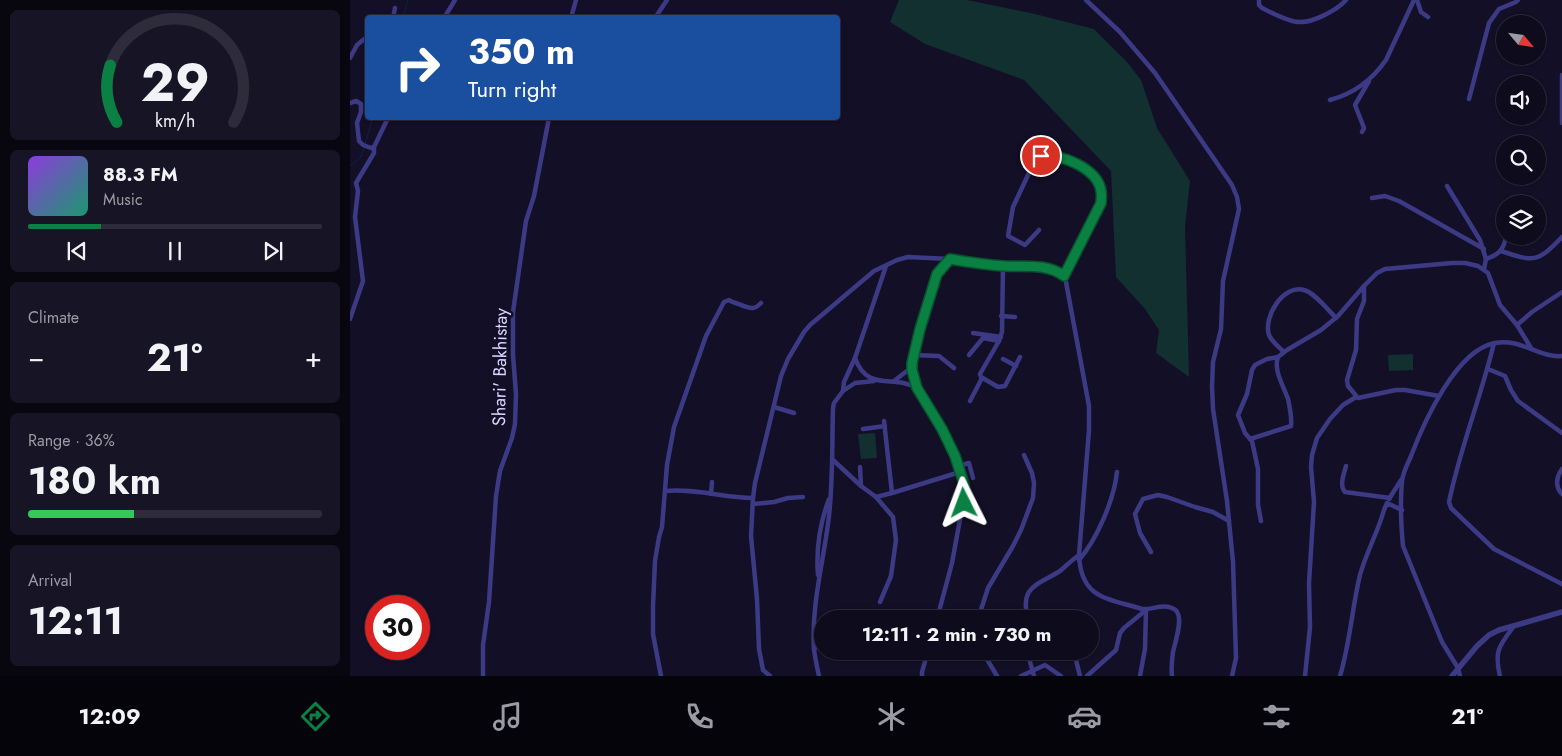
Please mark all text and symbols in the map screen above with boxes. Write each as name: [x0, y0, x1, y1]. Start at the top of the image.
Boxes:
north arrow: [1496, 15, 1546, 65]
map controls: [1496, 15, 1546, 245]
text: 350 m: [468, 27, 575, 77]
icon: right: [385, 35, 450, 100]
text: 29: [141, 45, 209, 121]
text: Turn right: [468, 73, 556, 105]
button: sound: [1496, 75, 1546, 125]
text: km/h: [155, 108, 195, 134]
pin: [1020, 135, 1062, 177]
button: search: [1496, 135, 1546, 185]
icon: arrive: [1027, 142, 1055, 170]
text: 88.3 FM: [103, 161, 178, 188]
text: Music: [103, 188, 143, 211]
button: layers: [1496, 195, 1546, 245]
icon: previous: [63, 237, 91, 265]
icon: pause: [161, 237, 189, 265]
icon: next: [259, 237, 287, 265]
text: Climate: [28, 306, 79, 329]
street label: Shari' Bakhistay: [486, 308, 514, 426]
text: 21°: [147, 330, 202, 385]
text: −: [28, 337, 45, 378]
text: +: [305, 337, 322, 378]
text: Range · 36%: [28, 429, 115, 452]
text: 180 km: [28, 453, 161, 508]
position arrow: [937, 476, 989, 528]
text: Arrival: [28, 569, 72, 592]
text: 12:11: [28, 593, 123, 648]
speed limit sign: 30: [365, 595, 430, 660]
text: 12:11 · 2 min · 730 m: [862, 621, 1051, 648]
icon: directions: [298, 699, 333, 734]
icon: music: [490, 699, 525, 734]
icon: phone: [682, 699, 717, 734]
icon: climate: [874, 699, 909, 734]
icon: car: [1067, 699, 1102, 734]
icon: filters: [1259, 699, 1294, 734]
text: 12:09: [79, 700, 141, 732]
text: 21°: [1451, 700, 1483, 732]

